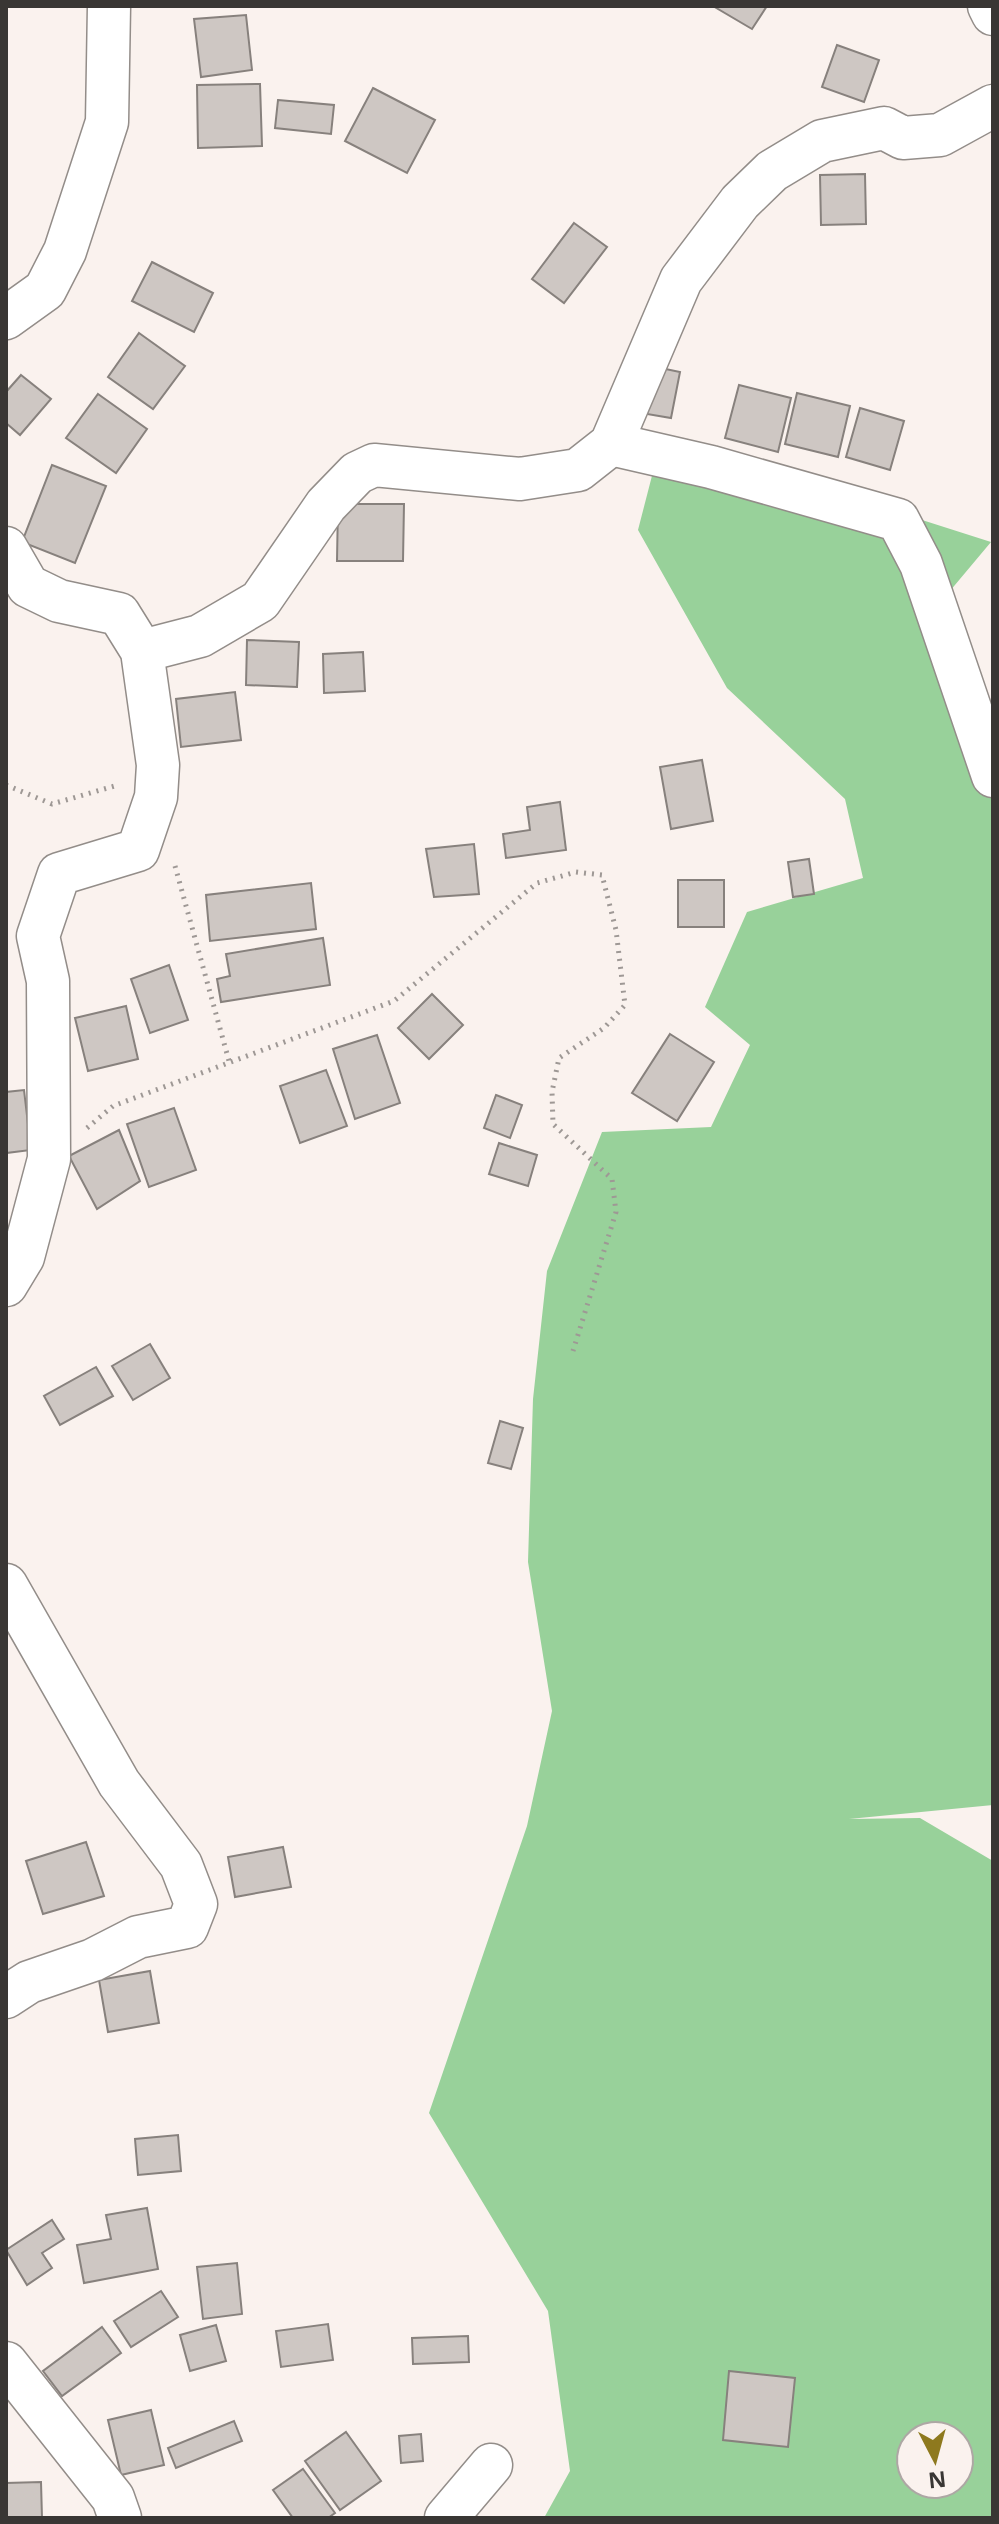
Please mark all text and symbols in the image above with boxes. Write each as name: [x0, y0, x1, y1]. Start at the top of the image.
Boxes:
north arrow: [895, 2420, 975, 2500]
text: N: [927, 2465, 948, 2497]

